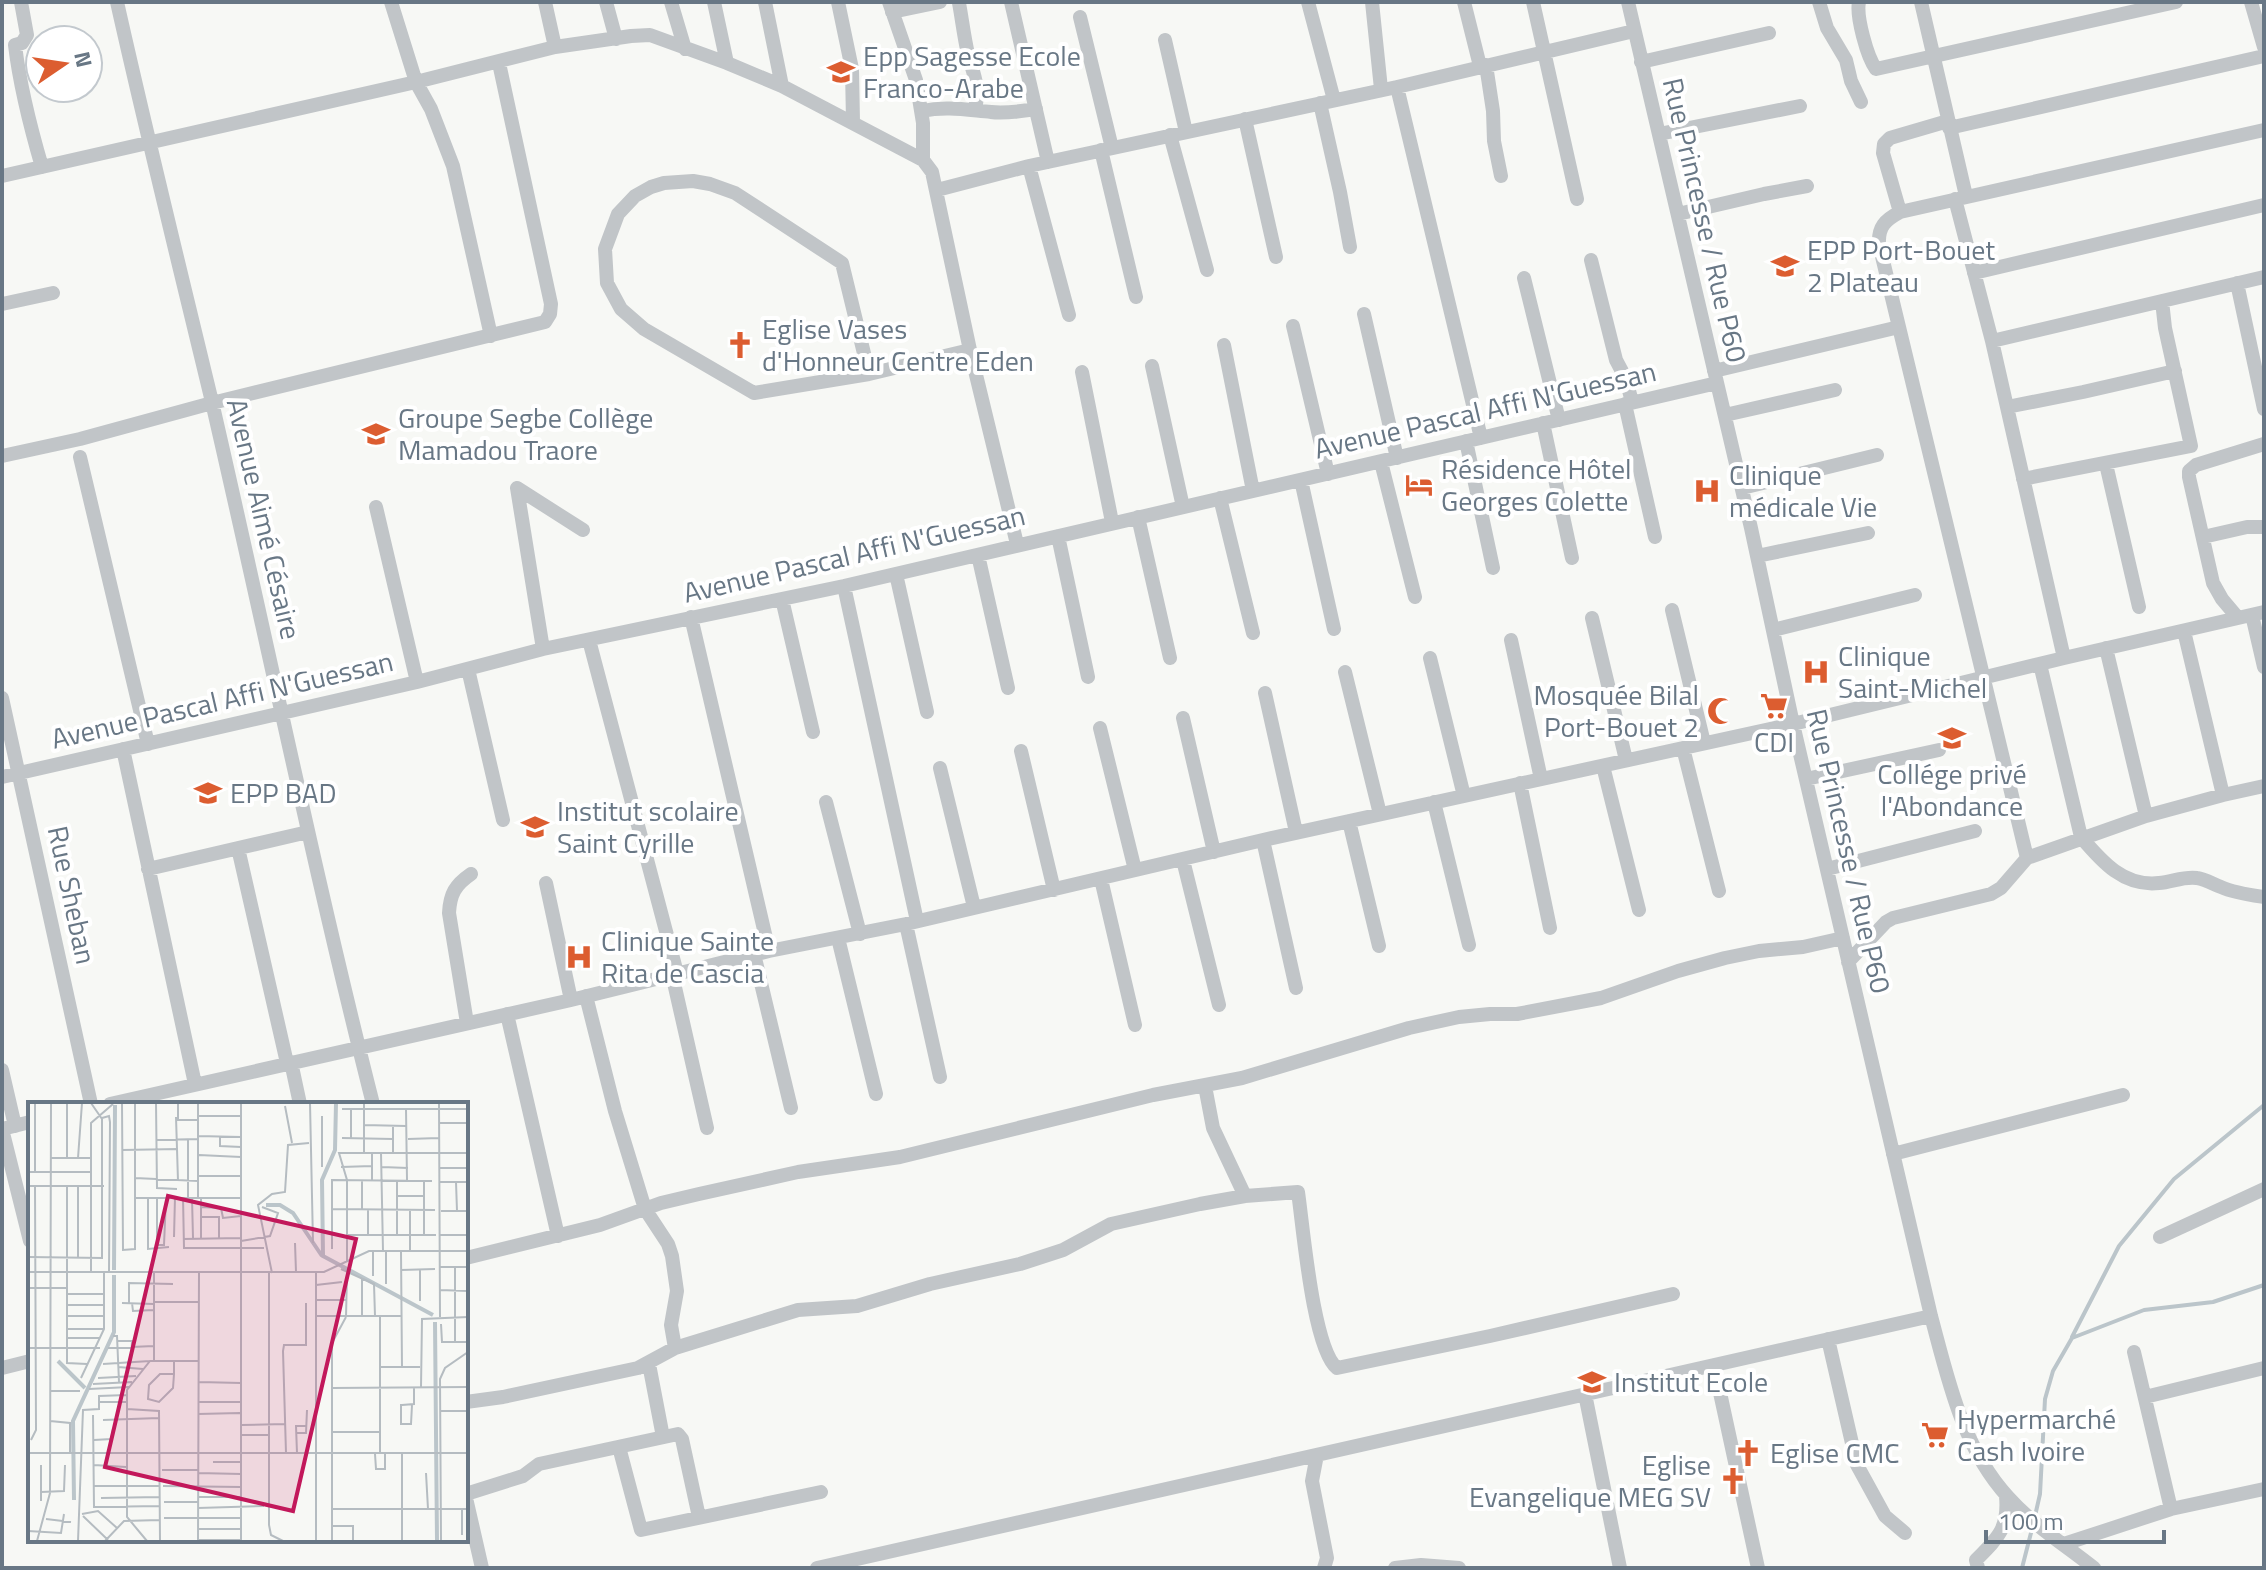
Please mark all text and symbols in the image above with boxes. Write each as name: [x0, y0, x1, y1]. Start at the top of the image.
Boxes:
north arrow: [24, 24, 104, 104]
place label: Epp Sagesse Ecole Franco-Arabe: [863, 34, 1081, 109]
text: N: [65, 48, 102, 71]
school or university icon: Epp Sagesse Ecole Franco-Arabe: [826, 57, 856, 87]
street label: Rue Princesse / Rue P60: [1652, 74, 1759, 366]
place label: EPP Port-Bouet 2 Plateau: [1807, 228, 1995, 303]
school or university icon: EPP Port-Bouet 2 Plateau: [1770, 251, 1800, 281]
place label: Eglise Vases d'Honneur Centre Eden: [762, 307, 1034, 382]
church icon: Eglise Vases d'Honneur Centre Eden: [725, 330, 755, 360]
street label: Avenue Pascal Affi N'Guessan: [1310, 349, 1660, 470]
street label: Avenue Aimé Césaire: [216, 394, 313, 644]
place label: Groupe Segbe Collège Mamadou Traore: [398, 396, 653, 471]
school or university icon: Groupe Segbe Collège Mamadou Traore: [361, 419, 391, 449]
place label: Résidence Hôtel Georges Colette: [1441, 447, 1632, 522]
place label: Clinique médicale Vie: [1729, 453, 1877, 528]
hotel icon: Résidence Hôtel Georges Colette: [1404, 470, 1434, 500]
hospital icon: Clinique médicale Vie: [1692, 476, 1722, 506]
street label: Avenue Pascal Affi N'Guessan: [679, 493, 1029, 614]
place label: Clinique Saint-Michel: [1838, 634, 1987, 709]
street label: Avenue Pascal Affi N'Guessan: [47, 639, 397, 760]
hospital icon: Clinique Saint-Michel: [1801, 657, 1831, 687]
place label: Mosquée Bilal Port-Bouet 2: [1533, 673, 1699, 748]
supermarket icon: CDI: [1759, 691, 1789, 721]
mosque icon: Mosquée Bilal Port-Bouet 2: [1706, 696, 1736, 726]
street label: Rue Princesse / Rue P60: [1796, 705, 1903, 997]
place label: CDI: [1754, 720, 1794, 763]
school or university icon: Collége privé l'Abondance: [1937, 723, 1967, 753]
place label: Collége privé l'Abondance: [1877, 752, 2027, 827]
place label: EPP BAD: [230, 771, 337, 814]
school or university icon: EPP BAD: [193, 778, 223, 808]
place label: Institut scolaire Saint Cyrille: [557, 789, 739, 864]
school or university icon: Institut scolaire Saint Cyrille: [520, 812, 550, 842]
street label: Rue Sheban: [37, 822, 108, 968]
place label: Clinique Sainte Rita de Cascia: [601, 919, 774, 994]
hospital icon: Clinique Sainte Rita de Cascia: [564, 942, 594, 972]
inset map: [28, 1102, 468, 1542]
place label: Institut Ecole: [1614, 1360, 1768, 1403]
school or university icon: Institut Ecole: [1577, 1367, 1607, 1397]
place label: Hypermarché Cash Ivoire: [1957, 1397, 2116, 1472]
supermarket icon: Hypermarché Cash Ivoire: [1920, 1420, 1950, 1450]
place label: Eglise CMC: [1770, 1431, 1899, 1474]
church icon: Eglise CMC: [1733, 1438, 1763, 1468]
place label: Eglise Evangelique MEG SV: [1469, 1443, 1711, 1518]
church icon: Eglise Evangelique MEG SV: [1718, 1466, 1748, 1496]
scale bar: [1986, 1494, 2164, 1544]
text: 100 m: [1998, 1503, 2064, 1539]

